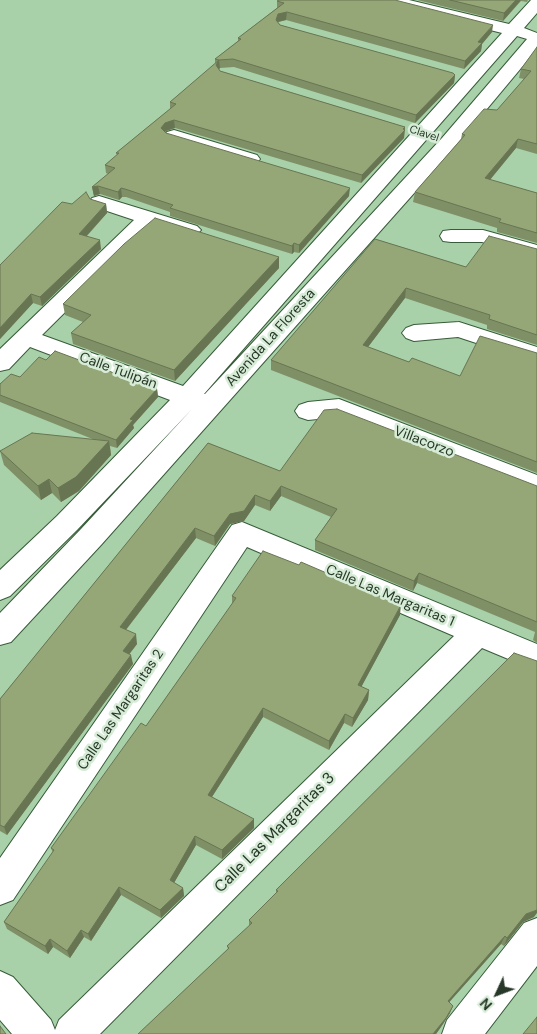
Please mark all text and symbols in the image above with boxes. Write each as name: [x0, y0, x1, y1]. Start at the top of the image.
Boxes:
street label: Clavel: [408, 123, 440, 145]
street label: Avenida La Floresta: [223, 286, 319, 390]
street label: Calle Tulipán: [77, 349, 159, 393]
street label: Villacorzo: [392, 423, 456, 461]
street label: Calle Las Margaritas 1: [323, 561, 457, 631]
street label: Calle Las Margaritas 2: [74, 647, 168, 773]
street label: Calle Las Margaritas 3: [211, 769, 339, 897]
north arrow: [472, 969, 522, 1019]
text: N: [476, 994, 496, 1014]

